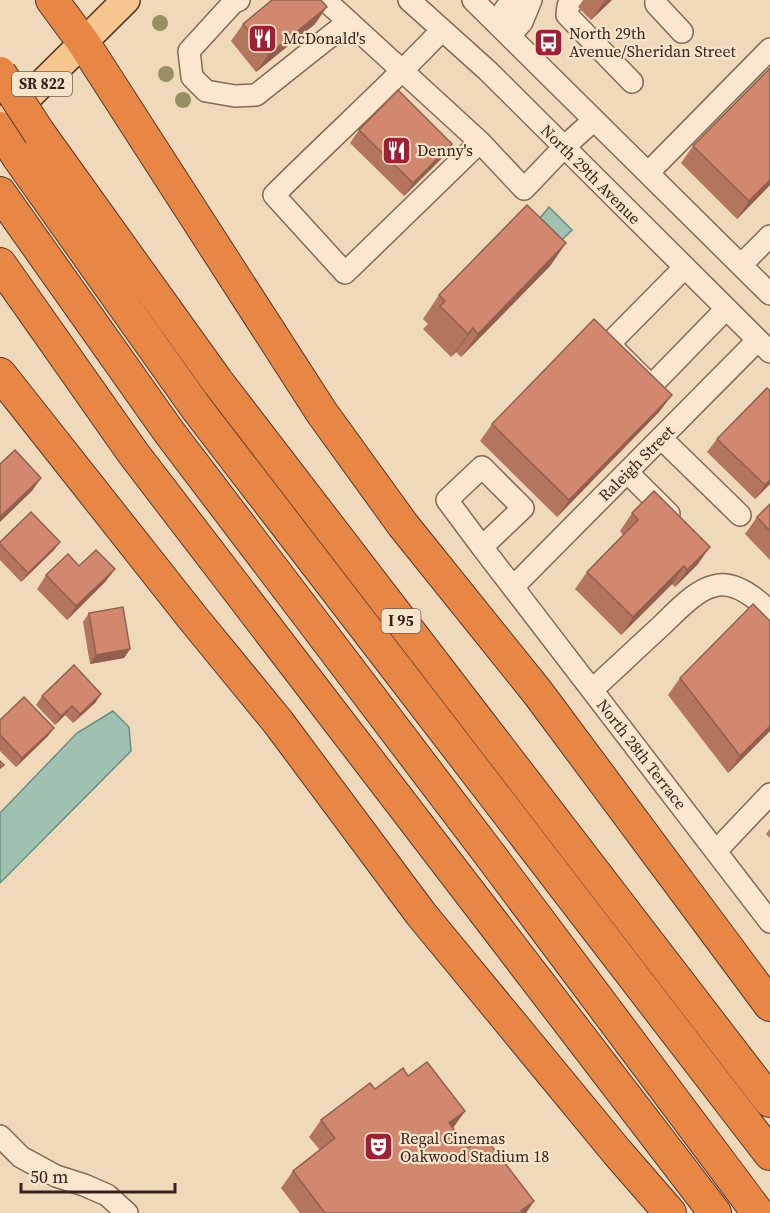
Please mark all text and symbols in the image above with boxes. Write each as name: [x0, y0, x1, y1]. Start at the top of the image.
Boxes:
restaurant icon: McDonald's: [246, 22, 278, 54]
place label: North 29th Avenue/Sheridan Street: [569, 22, 737, 62]
bus stop icon: North 29th Avenue/Sheridan Street: [532, 26, 564, 58]
place label: McDonald's: [283, 27, 366, 49]
road number: SR 822: [12, 72, 72, 96]
street label: North 29th Avenue: [536, 119, 646, 229]
restaurant icon: Denny's: [380, 134, 412, 166]
place label: Denny's: [417, 139, 473, 161]
street label: Raleigh Street: [593, 420, 679, 506]
road number: I 95: [382, 609, 420, 633]
street label: North 28th Terrace: [592, 694, 692, 814]
place label: Regal Cinemas Oakwood Stadium 18: [400, 1127, 549, 1167]
theatre icon: Regal Cinemas Oakwood Stadium 18: [363, 1131, 395, 1163]
scale bar: [21, 1156, 176, 1194]
text: 50 m: [30, 1164, 68, 1189]

